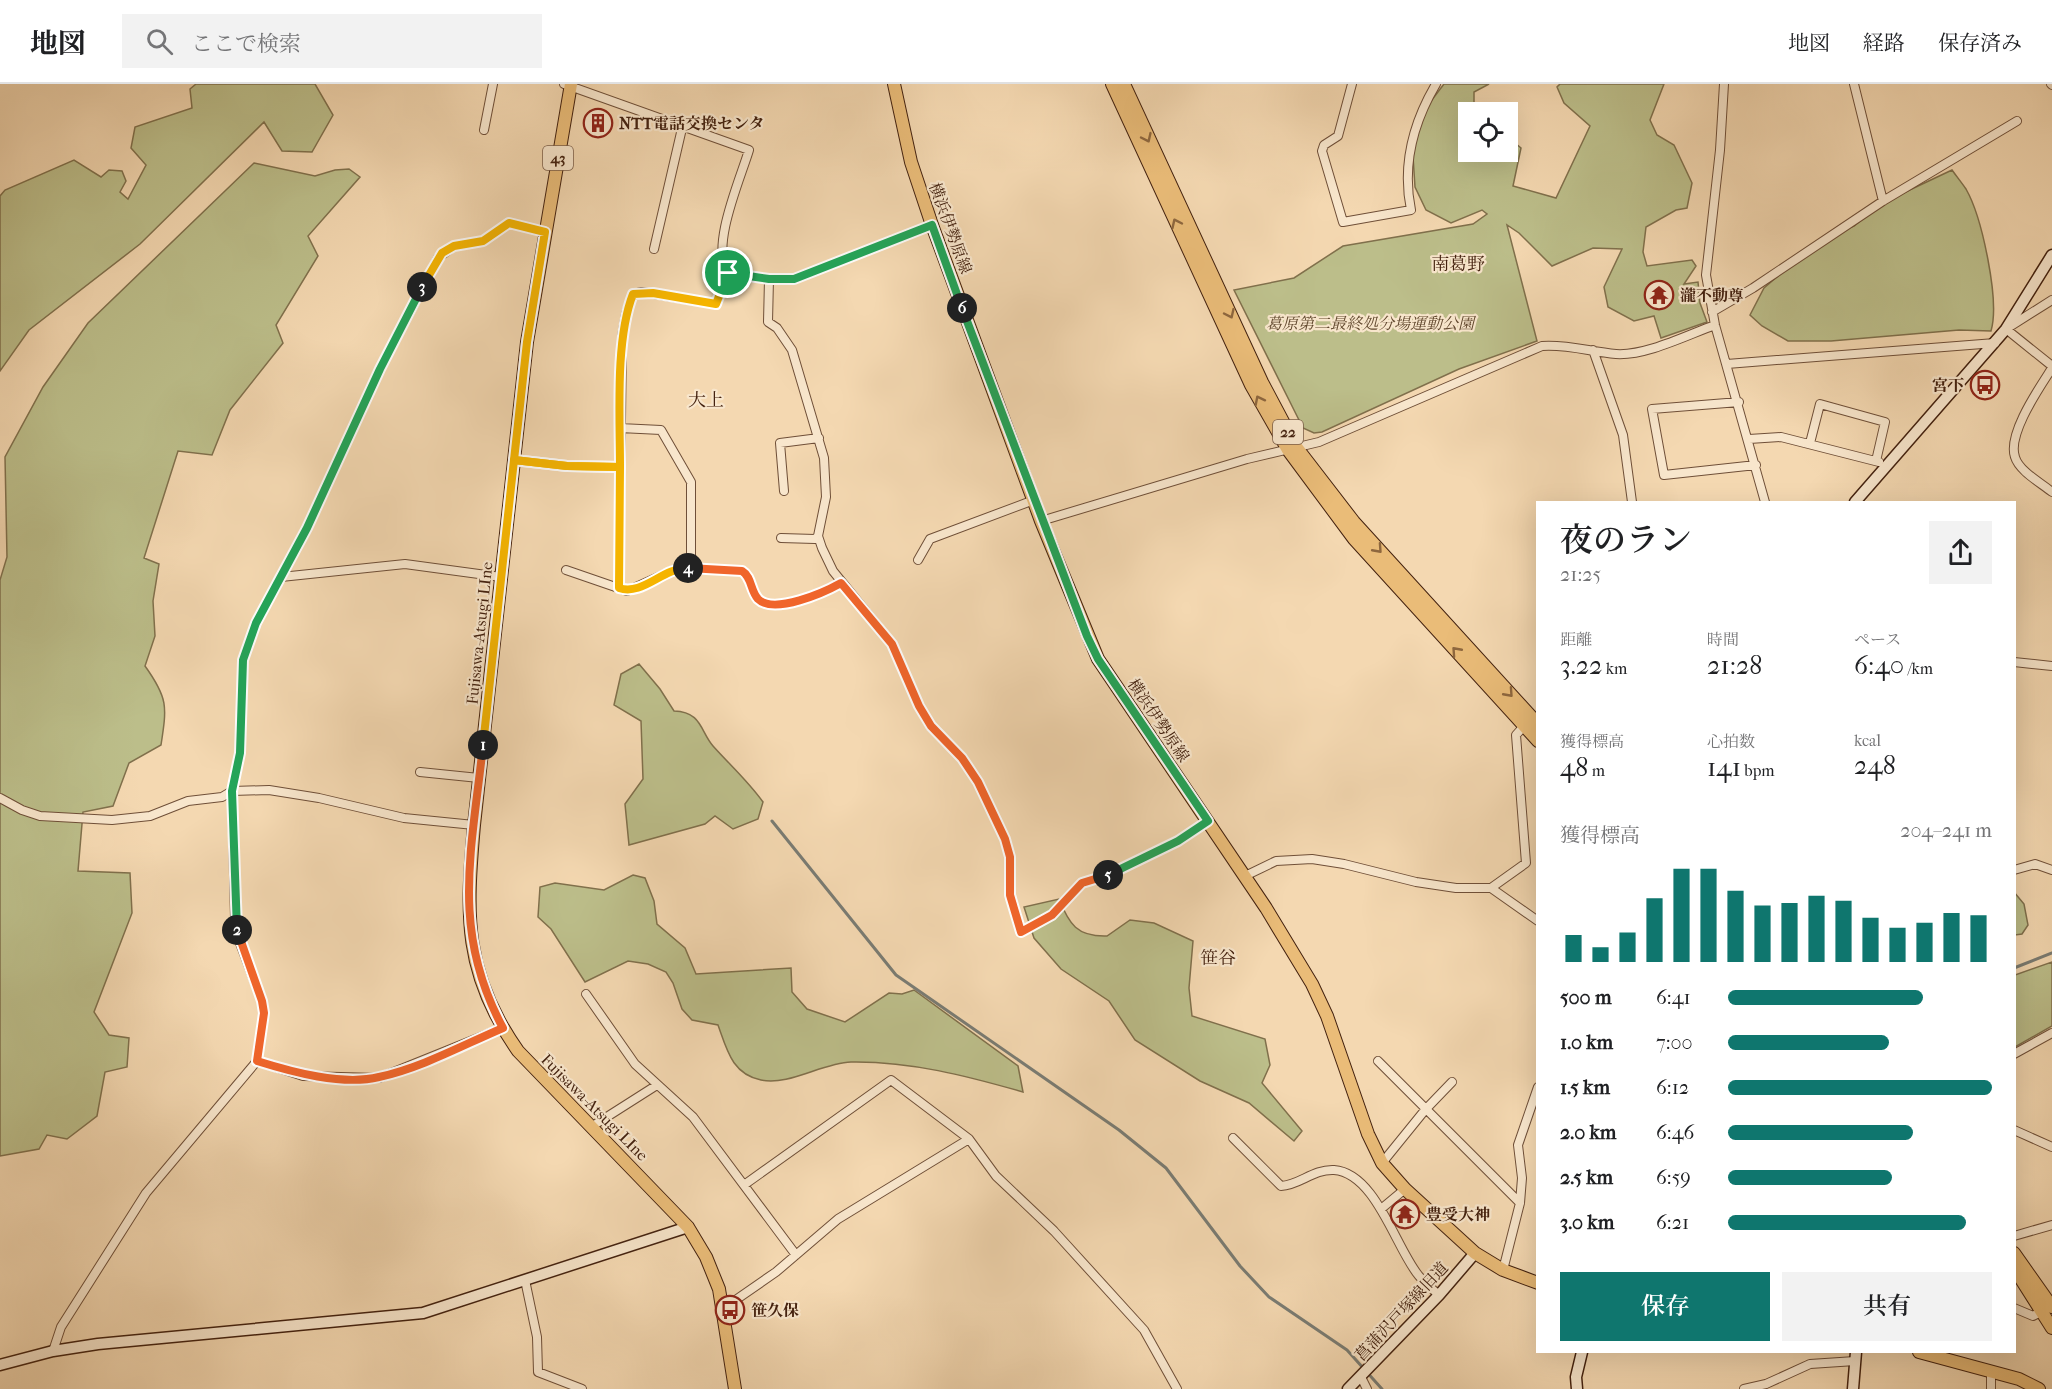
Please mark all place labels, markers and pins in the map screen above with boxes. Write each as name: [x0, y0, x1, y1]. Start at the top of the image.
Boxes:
building icon: NTT電話交換センタ: [582, 107, 614, 139]
place label: NTT電話交換センタ: [619, 114, 764, 133]
pin: [702, 247, 753, 298]
pin: 3: [407, 272, 437, 302]
temple icon: 瀧不動尊: [1643, 279, 1675, 311]
place label: 瀧不動尊: [1680, 286, 1744, 305]
pin: 6: [947, 293, 977, 323]
bus stop icon: 宮下: [1969, 369, 2001, 401]
place label: 宮下: [1932, 376, 1964, 395]
pin: 4: [673, 553, 703, 583]
pin: 1: [468, 730, 498, 760]
pin: 5: [1093, 860, 1123, 890]
pin: 2: [222, 915, 252, 945]
temple icon: 豊受大神: [1389, 1198, 1421, 1230]
place label: 豊受大神: [1426, 1205, 1490, 1224]
bus stop icon: 笹久保: [714, 1294, 746, 1326]
place label: 笹久保: [751, 1301, 799, 1320]

